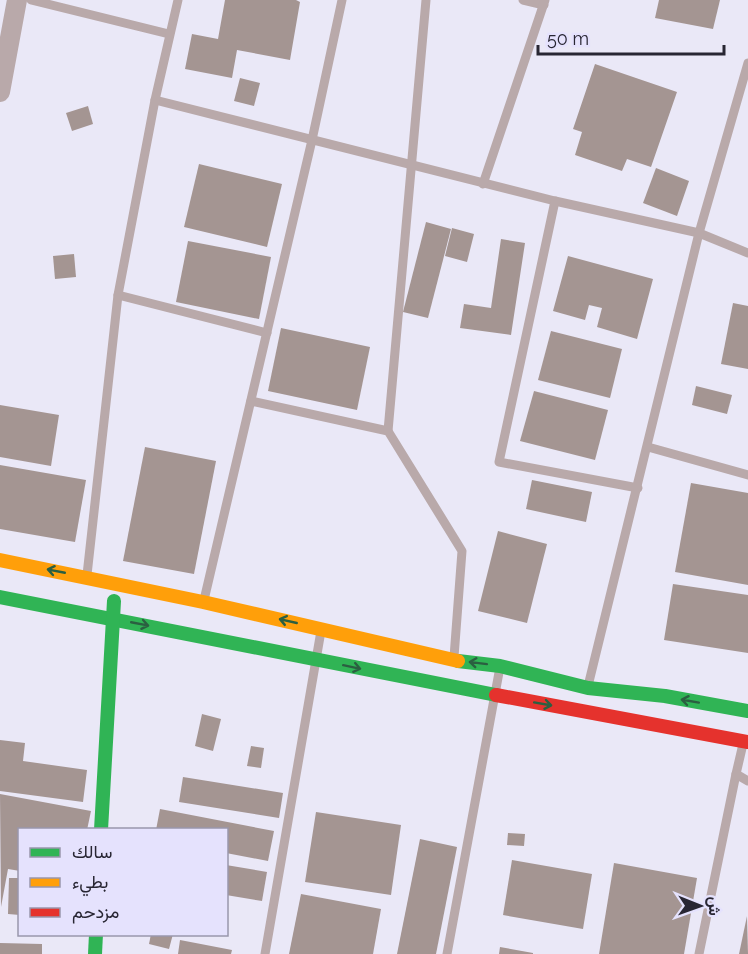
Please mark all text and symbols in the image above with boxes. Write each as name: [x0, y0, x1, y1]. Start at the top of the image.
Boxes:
scale bar: [538, 18, 724, 56]
text: 50 m: [547, 28, 589, 49]
one-way arrow: [47, 565, 67, 576]
one-way arrow: [279, 614, 298, 626]
one-way arrow: [130, 619, 149, 630]
one-way arrow: [469, 657, 489, 668]
one-way arrow: [342, 661, 361, 673]
one-way arrow: [681, 695, 701, 706]
one-way arrow: [533, 699, 552, 710]
legend: [18, 828, 228, 936]
text: سالك: [72, 841, 112, 862]
text: بطيء: [72, 871, 108, 897]
north arrow: [670, 876, 730, 936]
text: ش: [705, 896, 724, 916]
text: مزدحم: [72, 901, 119, 924]

